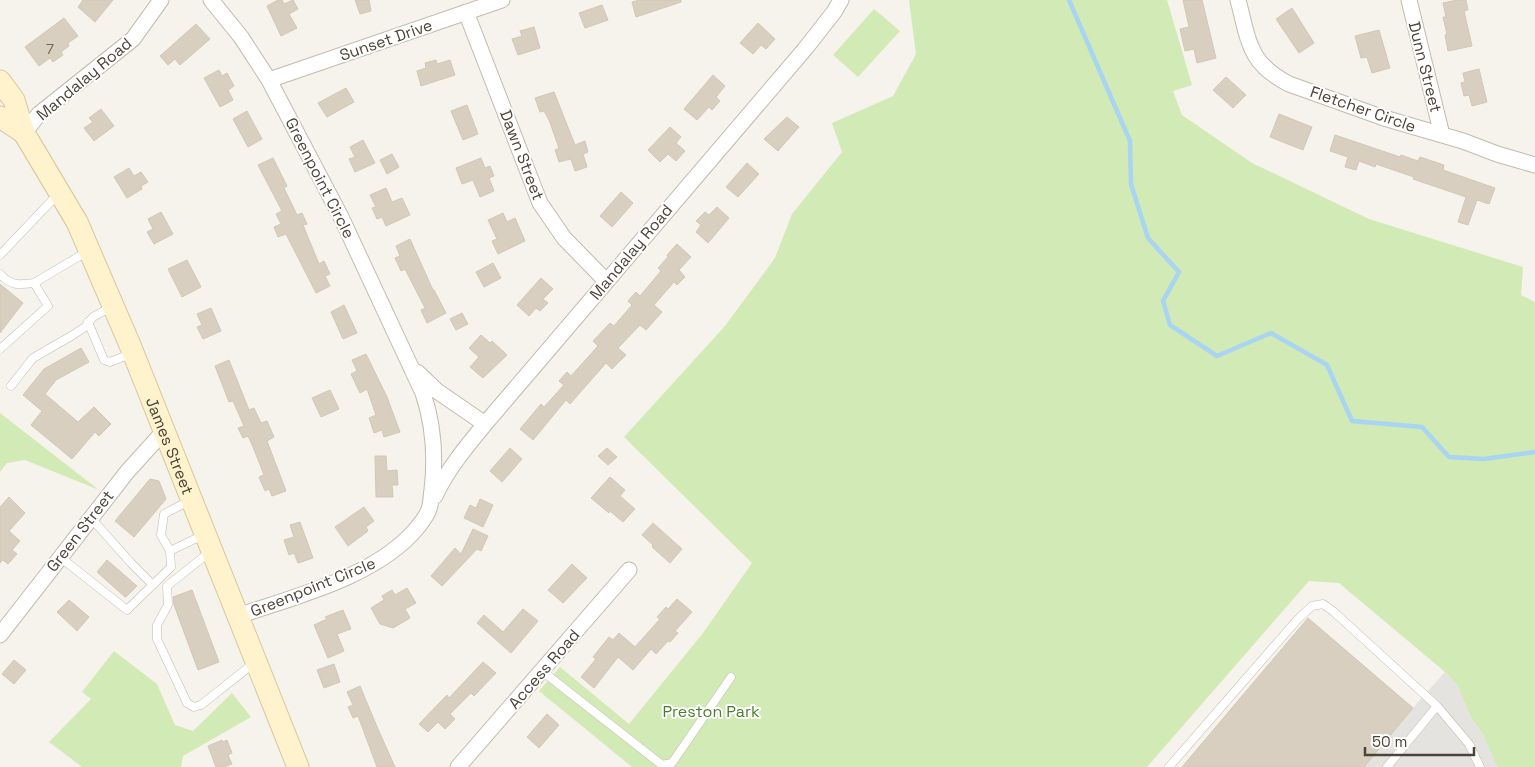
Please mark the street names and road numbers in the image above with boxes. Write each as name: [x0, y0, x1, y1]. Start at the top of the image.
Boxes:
street label: Sunset Drive: [337, 14, 435, 66]
street label: Dunn Street: [1404, 19, 1446, 115]
street label: Mandalay Road: [32, 33, 136, 125]
street label: Fletcher Circle: [1307, 81, 1419, 137]
street label: Dawn Street: [495, 107, 549, 203]
street label: Greenpoint Circle: [280, 114, 360, 242]
street label: Mandalay Road: [585, 200, 677, 304]
street label: James Street: [141, 394, 199, 497]
street label: Green Street: [42, 486, 118, 576]
street label: Greenpoint Circle: [247, 552, 379, 622]
street label: Access Road: [504, 625, 584, 713]

